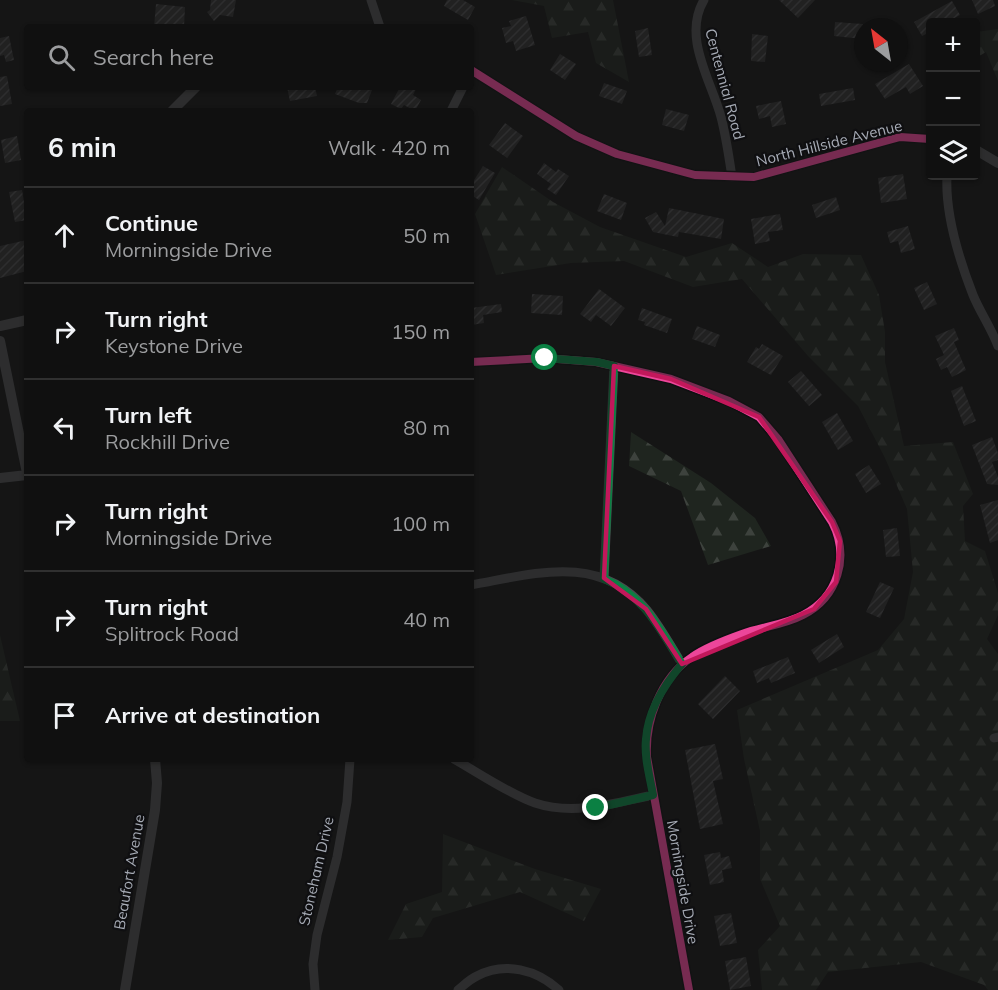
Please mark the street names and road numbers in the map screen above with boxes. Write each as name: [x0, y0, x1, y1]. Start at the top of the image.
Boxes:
street label: Centennial Road: [701, 26, 749, 142]
street label: North Hillside Avenue: [754, 116, 904, 170]
street label: Beaufort Avenue: [110, 813, 148, 931]
street label: Stoneham Drive: [294, 815, 338, 927]
street label: Morningside Drive: [663, 819, 703, 945]

